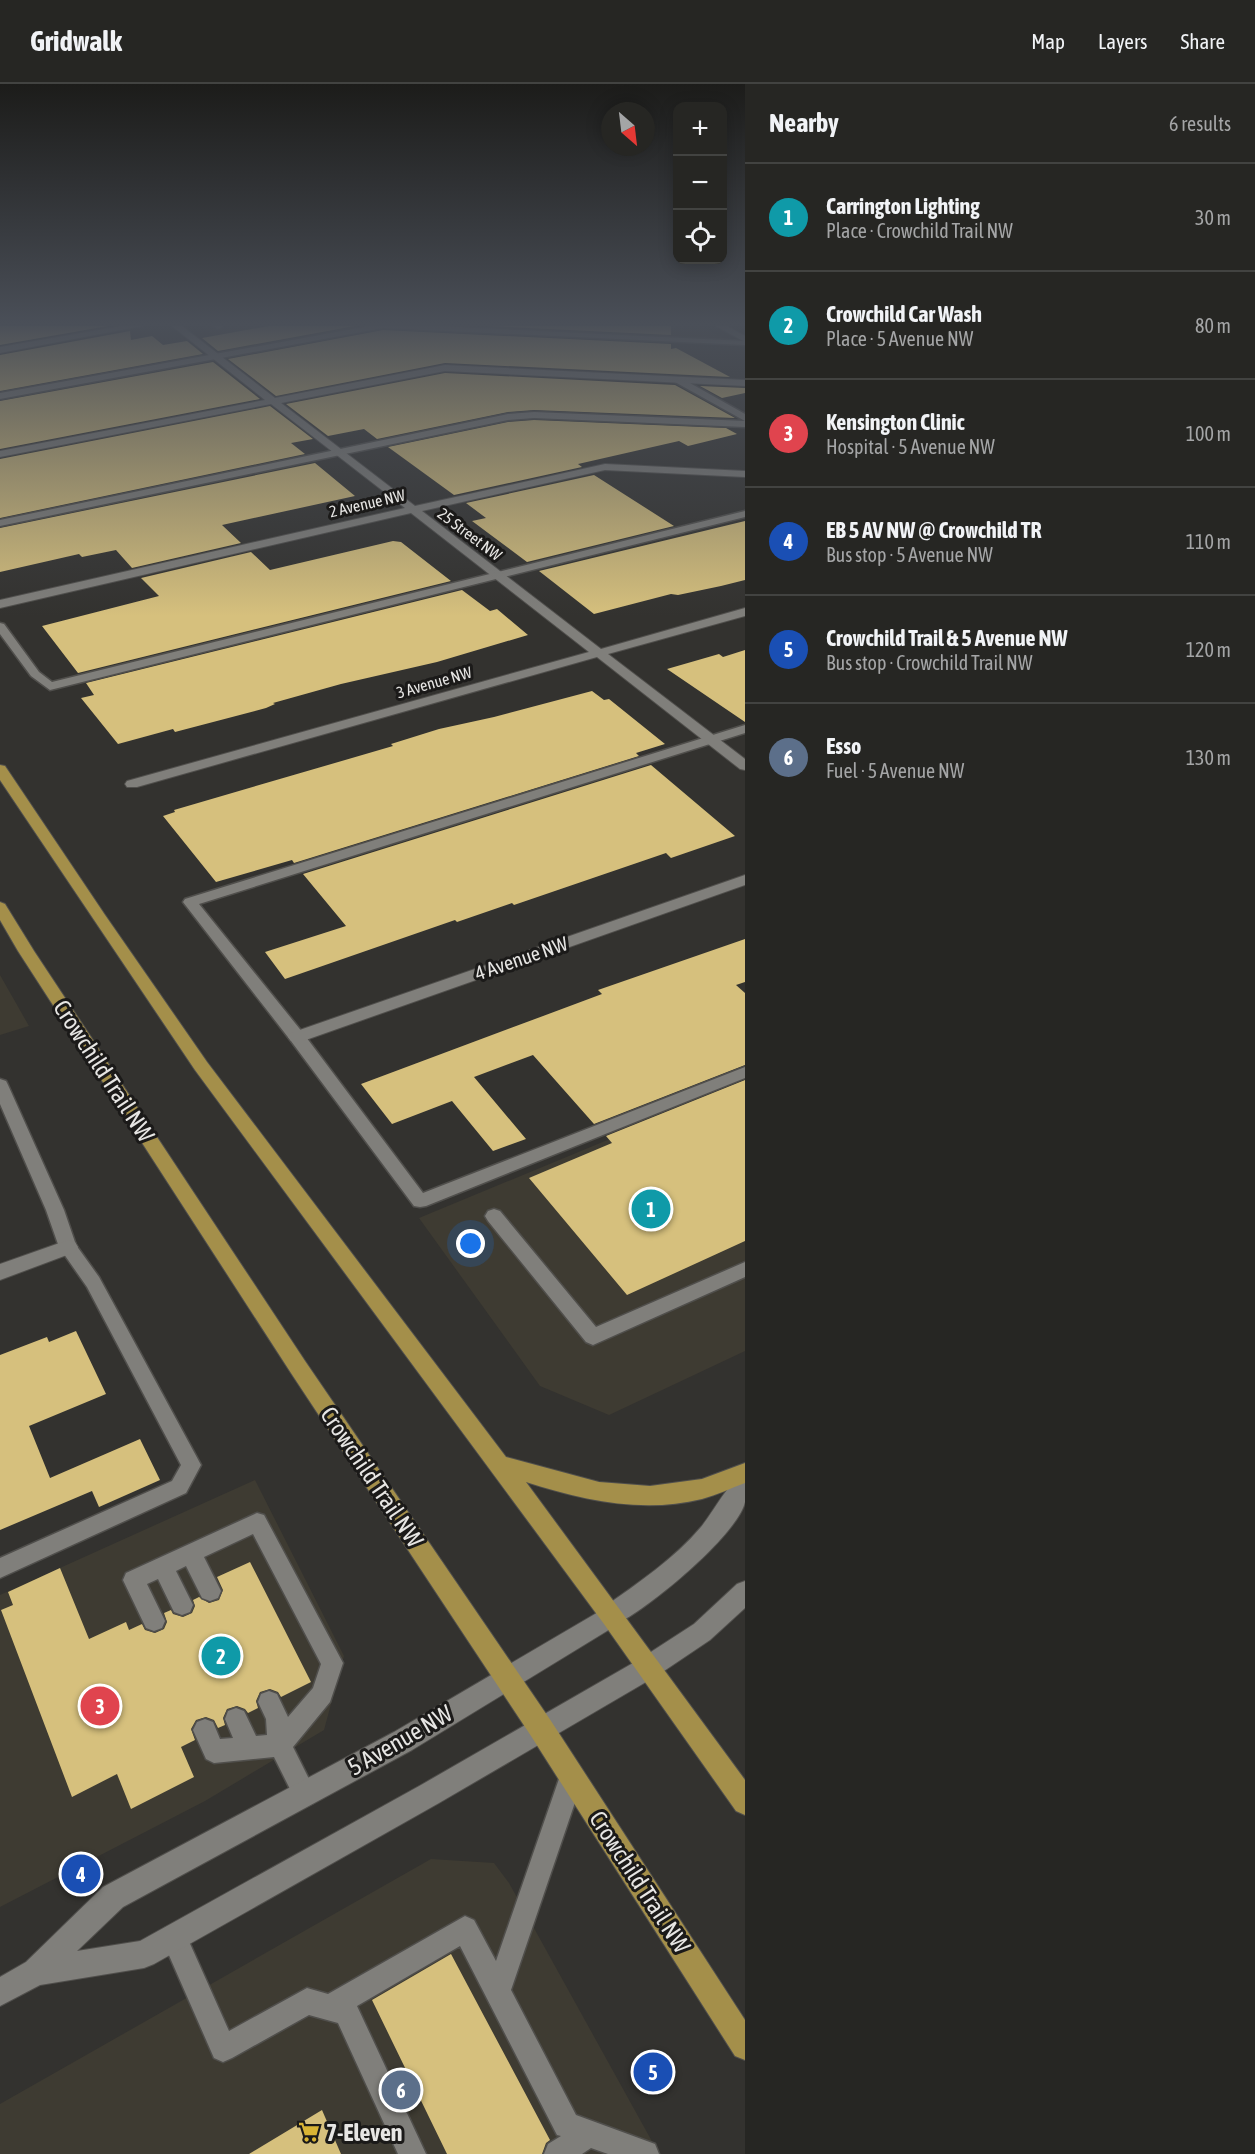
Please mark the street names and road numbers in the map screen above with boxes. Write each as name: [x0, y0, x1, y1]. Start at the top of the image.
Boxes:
street label: 2 Avenue NW: [327, 485, 407, 520]
street label: 25 Street NW: [434, 504, 506, 564]
street label: 3 Avenue NW: [394, 663, 474, 701]
street label: 4 Avenue NW: [472, 931, 571, 985]
street label: Crowchild Trail NW: [48, 995, 160, 1147]
street label: Crowchild Trail NW: [315, 1402, 429, 1553]
street label: 5 Avenue NW: [343, 1699, 457, 1781]
street label: Crowchild Trail NW: [584, 1806, 696, 1958]

